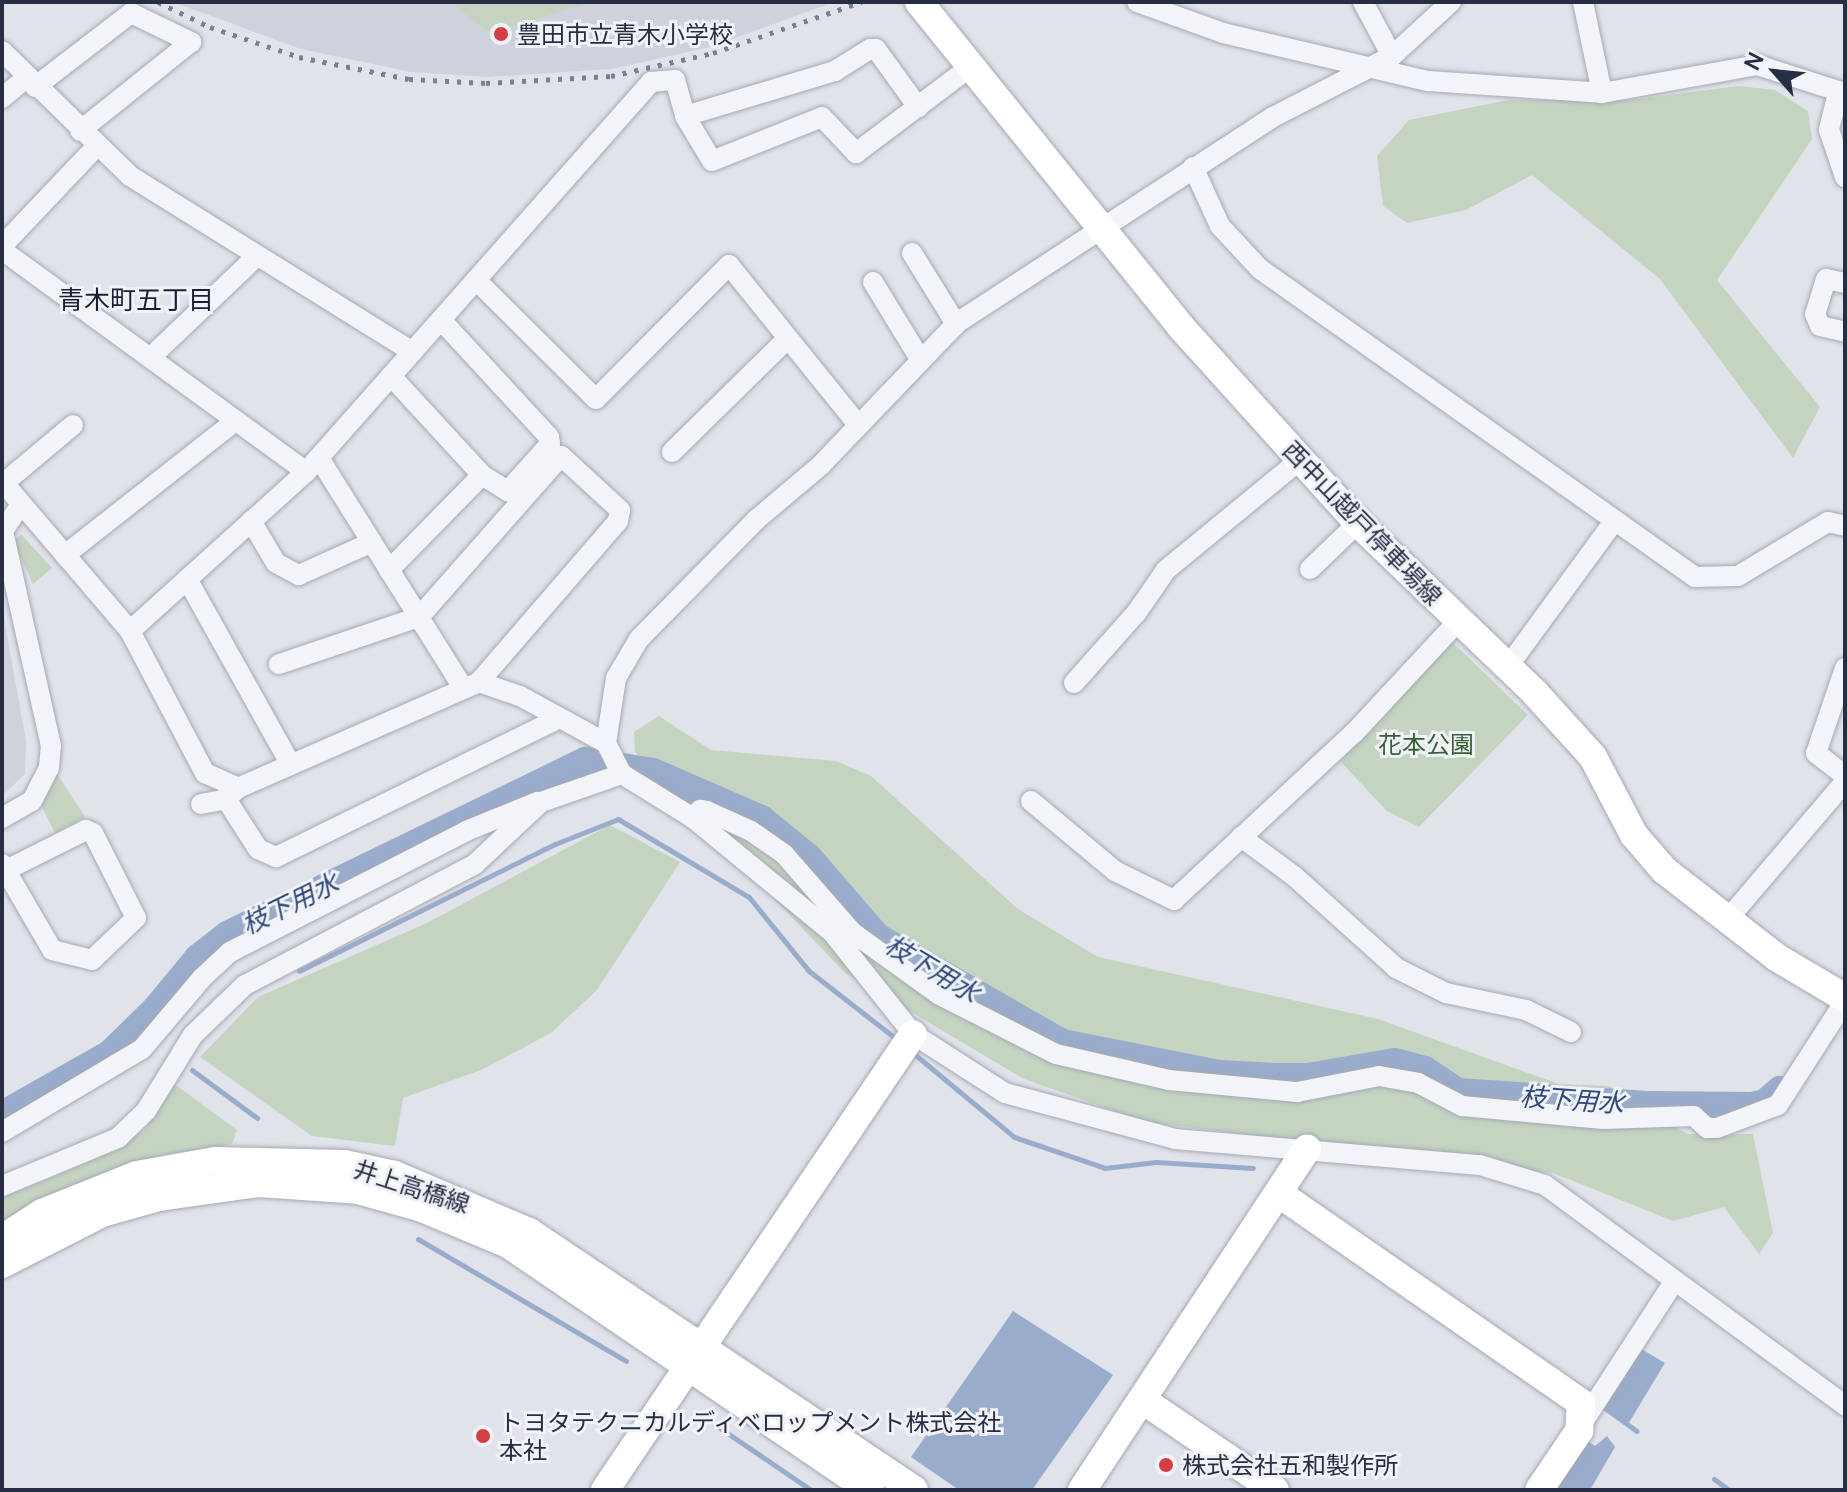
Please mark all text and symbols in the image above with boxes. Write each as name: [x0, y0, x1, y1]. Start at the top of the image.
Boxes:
place label: 豊田市立青木小学校: [517, 20, 733, 48]
marker: 豊田市立青木小学校: [492, 25, 510, 43]
north arrow: [1735, 32, 1815, 112]
text: N: [1737, 47, 1771, 75]
district label: 青木町五丁目: [58, 284, 214, 316]
street label: 西中山越戸停車場線: [1278, 435, 1448, 611]
park label: 花本公園: [1378, 730, 1474, 758]
water label: 枝下用水: [236, 867, 344, 941]
water label: 枝下用水: [879, 929, 985, 1009]
water label: 枝下用水: [1519, 1081, 1625, 1119]
street label: 井上高橋線: [350, 1154, 474, 1218]
place label: トヨタテクニカルディベロップメント株式会社 本社: [499, 1408, 1003, 1464]
marker: トヨタテクニカルディベロップメント株式会社 本社: [474, 1427, 492, 1445]
place label: 株式会社五和製作所: [1182, 1451, 1398, 1479]
marker: 株式会社五和製作所: [1157, 1456, 1175, 1474]

